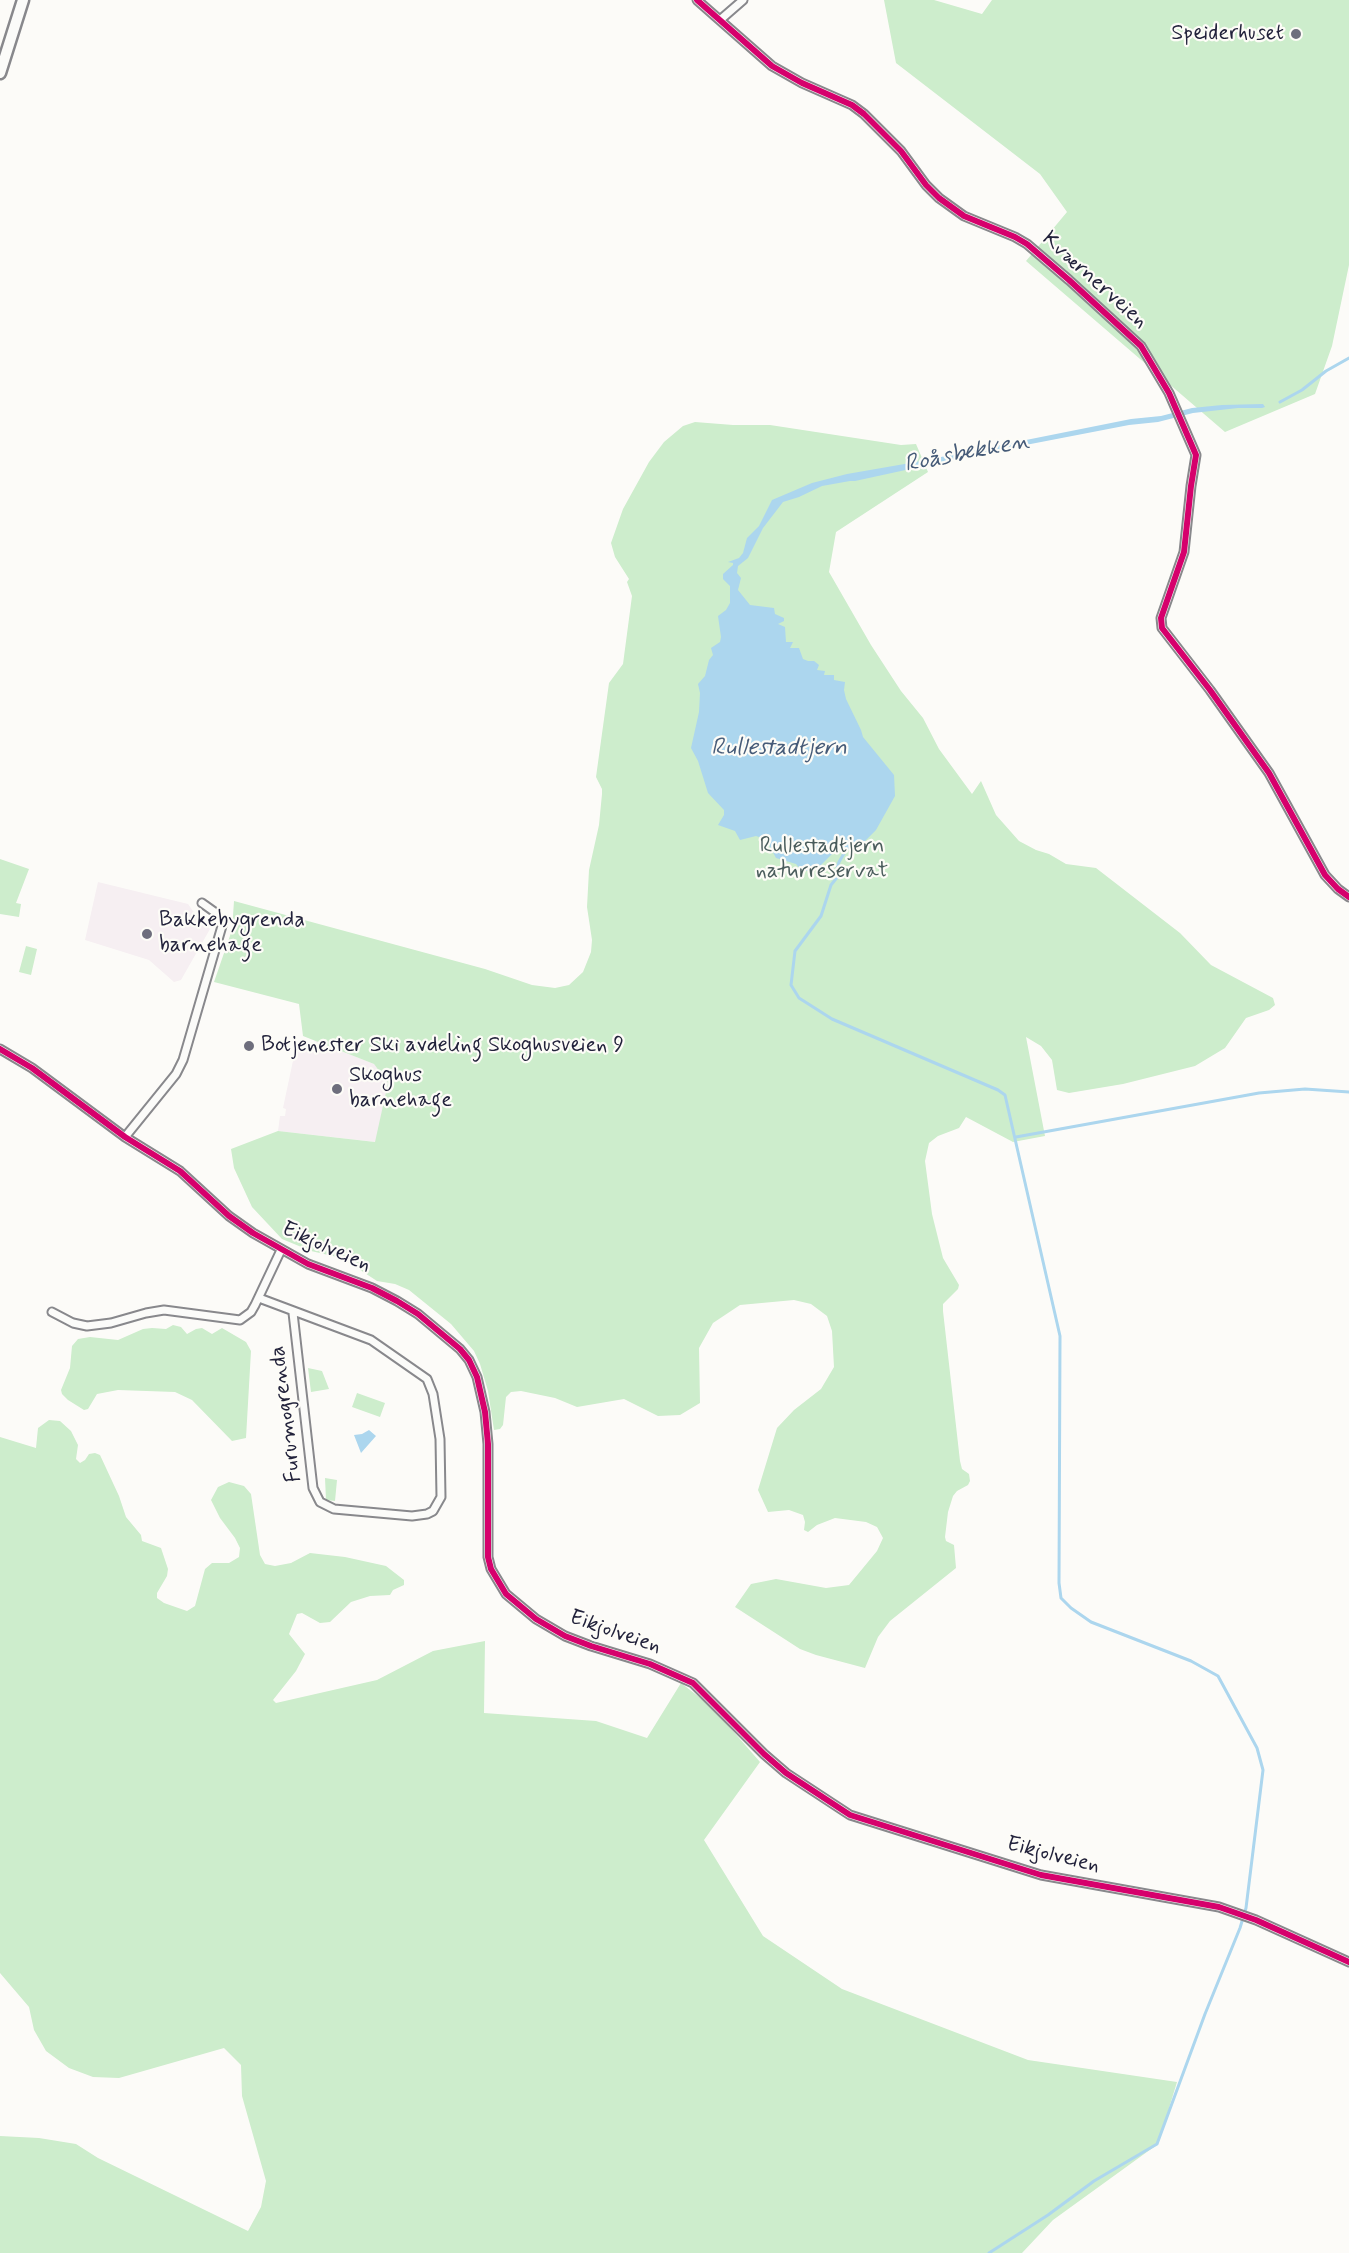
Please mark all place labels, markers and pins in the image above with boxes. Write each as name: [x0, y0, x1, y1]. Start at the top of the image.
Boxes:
place label: Speiderhuset: [1171, 21, 1284, 47]
marker: Speiderhuset: [1289, 27, 1303, 41]
place label: Bakkebygrenda barnehage: [159, 908, 305, 960]
marker: Bakkebygrenda barnehage: [140, 927, 154, 941]
place label: Botjenester Ski avdeling Skoghusveien 9: [261, 1033, 624, 1059]
marker: Botjenester Ski avdeling Skoghusveien 9: [242, 1039, 256, 1053]
place label: Skoghus barnehage: [349, 1063, 452, 1114]
marker: Skoghus barnehage: [330, 1082, 344, 1096]

